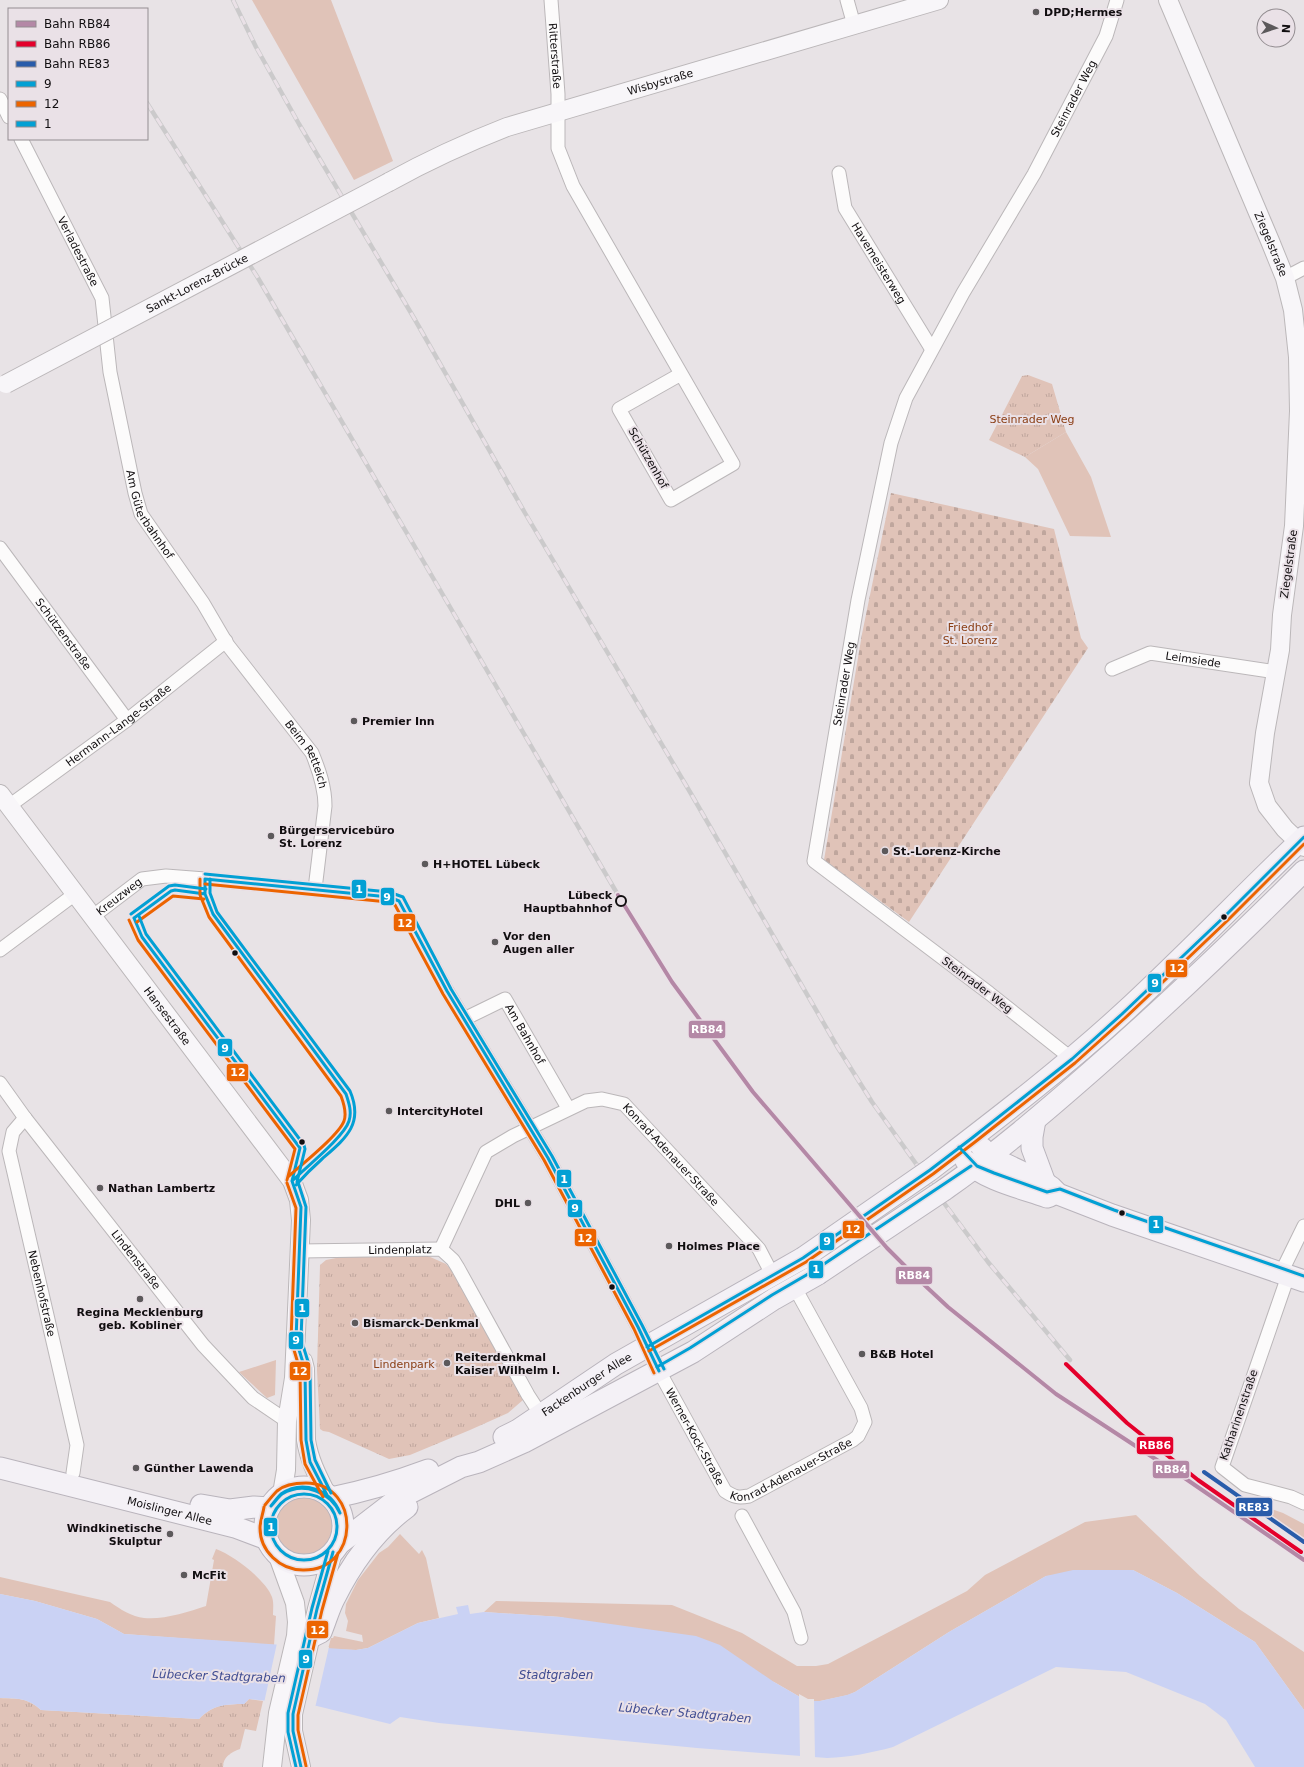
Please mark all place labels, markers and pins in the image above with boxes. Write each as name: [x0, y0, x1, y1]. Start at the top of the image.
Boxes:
place label: DPD;Hermes: [1044, 6, 1123, 19]
marker: DPD;Hermes: [1031, 7, 1041, 17]
place label: Premier Inn: [362, 715, 435, 728]
marker: Premier Inn: [349, 716, 359, 726]
place label: Bürgerservicebüro St. Lorenz: [279, 824, 395, 850]
marker: Bürgerservicebüro St. Lorenz: [266, 831, 276, 841]
place label: St.-Lorenz-Kirche: [893, 845, 1001, 858]
marker: St.-Lorenz-Kirche: [880, 846, 890, 856]
place label: H+HOTEL Lübeck: [433, 858, 541, 871]
marker: H+HOTEL Lübeck: [420, 859, 430, 869]
place label: Lübeck Hauptbahnhof: [523, 889, 613, 915]
marker: Lübeck Hauptbahnhof: [615, 895, 627, 907]
unlabelled marker: [1219, 912, 1229, 922]
place label: Vor den Augen aller: [503, 930, 575, 956]
marker: Vor den Augen aller: [490, 937, 500, 947]
unlabelled marker: [230, 948, 240, 958]
place label: IntercityHotel: [397, 1105, 483, 1118]
marker: IntercityHotel: [384, 1106, 394, 1116]
unlabelled marker: [297, 1137, 307, 1147]
place label: Nathan Lambertz: [108, 1182, 215, 1195]
marker: Nathan Lambertz: [95, 1183, 105, 1193]
place label: DHL: [495, 1197, 520, 1210]
marker: DHL: [523, 1198, 533, 1208]
unlabelled marker: [1117, 1208, 1127, 1218]
place label: Holmes Place: [677, 1240, 760, 1253]
marker: Holmes Place: [664, 1241, 674, 1251]
unlabelled marker: [607, 1282, 617, 1292]
marker: Regina Mecklenburg geb. Kobliner: [135, 1294, 145, 1304]
place label: Regina Mecklenburg geb. Kobliner: [77, 1306, 203, 1332]
place label: Bismarck-Denkmal: [363, 1317, 479, 1330]
marker: Bismarck-Denkmal: [350, 1318, 360, 1328]
place label: B&B Hotel: [870, 1348, 933, 1361]
marker: B&B Hotel: [857, 1349, 867, 1359]
place label: Reiterdenkmal Kaiser Wilhelm I.: [455, 1351, 560, 1377]
marker: Reiterdenkmal Kaiser Wilhelm I.: [442, 1358, 452, 1368]
place label: Günther Lawenda: [144, 1462, 254, 1475]
marker: Günther Lawenda: [131, 1463, 141, 1473]
place label: Windkinetische Skulptur: [67, 1522, 163, 1548]
marker: Windkinetische Skulptur: [165, 1529, 175, 1539]
place label: McFit: [192, 1569, 226, 1582]
marker: McFit: [179, 1570, 189, 1580]

